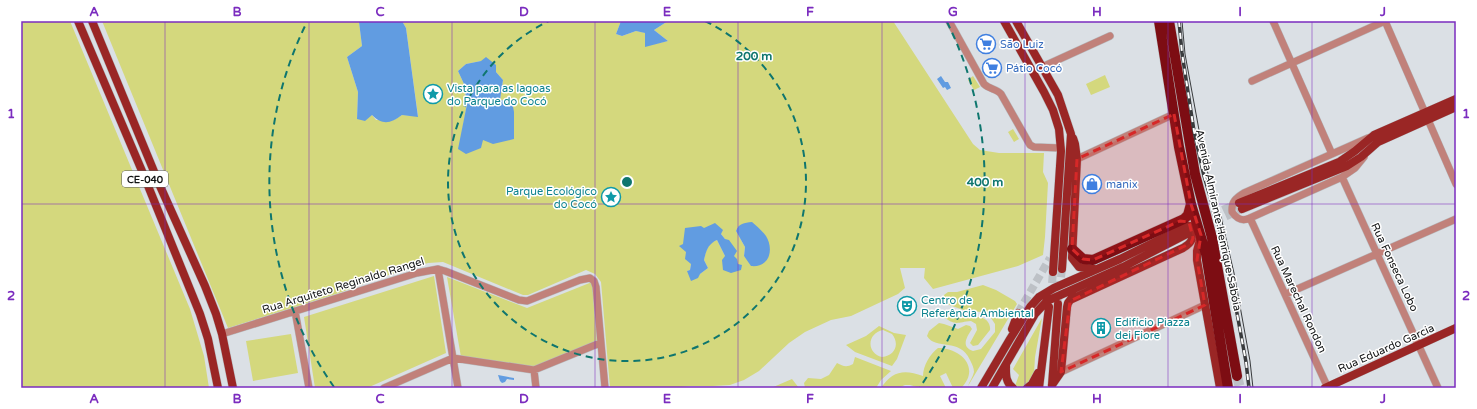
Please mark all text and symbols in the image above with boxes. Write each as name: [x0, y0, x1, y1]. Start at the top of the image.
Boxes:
text: A: [89, 4, 99, 20]
text: B: [232, 4, 242, 20]
text: C: [375, 4, 385, 20]
text: D: [519, 4, 529, 20]
text: E: [663, 4, 671, 20]
text: F: [806, 4, 814, 20]
text: G: [948, 4, 958, 20]
text: H: [1092, 4, 1102, 20]
text: I: [1238, 4, 1242, 20]
text: J: [1379, 4, 1386, 20]
supermarket icon: São Luiz: [975, 33, 997, 55]
place label: São Luiz: [1000, 38, 1044, 51]
text: 200 m: [736, 49, 772, 63]
supermarket icon: Pátio Cocó: [981, 57, 1003, 79]
place label: Pátio Cocó: [1006, 62, 1063, 75]
place label: Vista para as lagoas do Parque do Cocó: [447, 82, 550, 108]
place icon: Vista para as lagoas do Parque do Cocó: [422, 83, 444, 105]
text: 1: [7, 106, 15, 122]
text: 1: [1462, 106, 1470, 122]
street label: Avenida Almirante Henrique Sabóia: [1193, 128, 1244, 312]
road number: CE-040: [122, 171, 168, 187]
shop icon: manix: [1081, 173, 1103, 195]
centre of rings: [620, 175, 634, 189]
text: 400 m: [967, 175, 1003, 189]
place label: manix: [1106, 178, 1138, 191]
place label: Parque Ecológico do Cocó: [506, 185, 597, 211]
place icon: Parque Ecológico do Cocó: [600, 186, 622, 208]
street label: Rua Fonseca Lobo: [1368, 221, 1421, 314]
street label: Rua Marechal Rondon: [1268, 244, 1329, 355]
street label: Rua Arquiteto Reginaldo Rangel: [261, 255, 426, 316]
text: 2: [7, 288, 15, 304]
text: 2: [1462, 288, 1470, 304]
place label: Centro de Referência Ambiental: [921, 294, 1034, 320]
theatre icon: Centro de Referência Ambiental: [896, 295, 918, 317]
place label: Edifício Piazza dei Fiore: [1115, 316, 1190, 342]
building icon: Edifício Piazza dei Fiore: [1090, 317, 1112, 339]
street label: Rua Eduardo Garcia: [1336, 321, 1436, 376]
text: A: [89, 391, 99, 407]
text: B: [232, 391, 242, 407]
text: C: [375, 391, 385, 407]
text: D: [519, 391, 529, 407]
text: E: [663, 391, 671, 407]
text: F: [806, 391, 814, 407]
text: G: [948, 391, 958, 407]
text: H: [1092, 391, 1102, 407]
text: I: [1238, 391, 1242, 407]
text: J: [1379, 391, 1386, 407]

